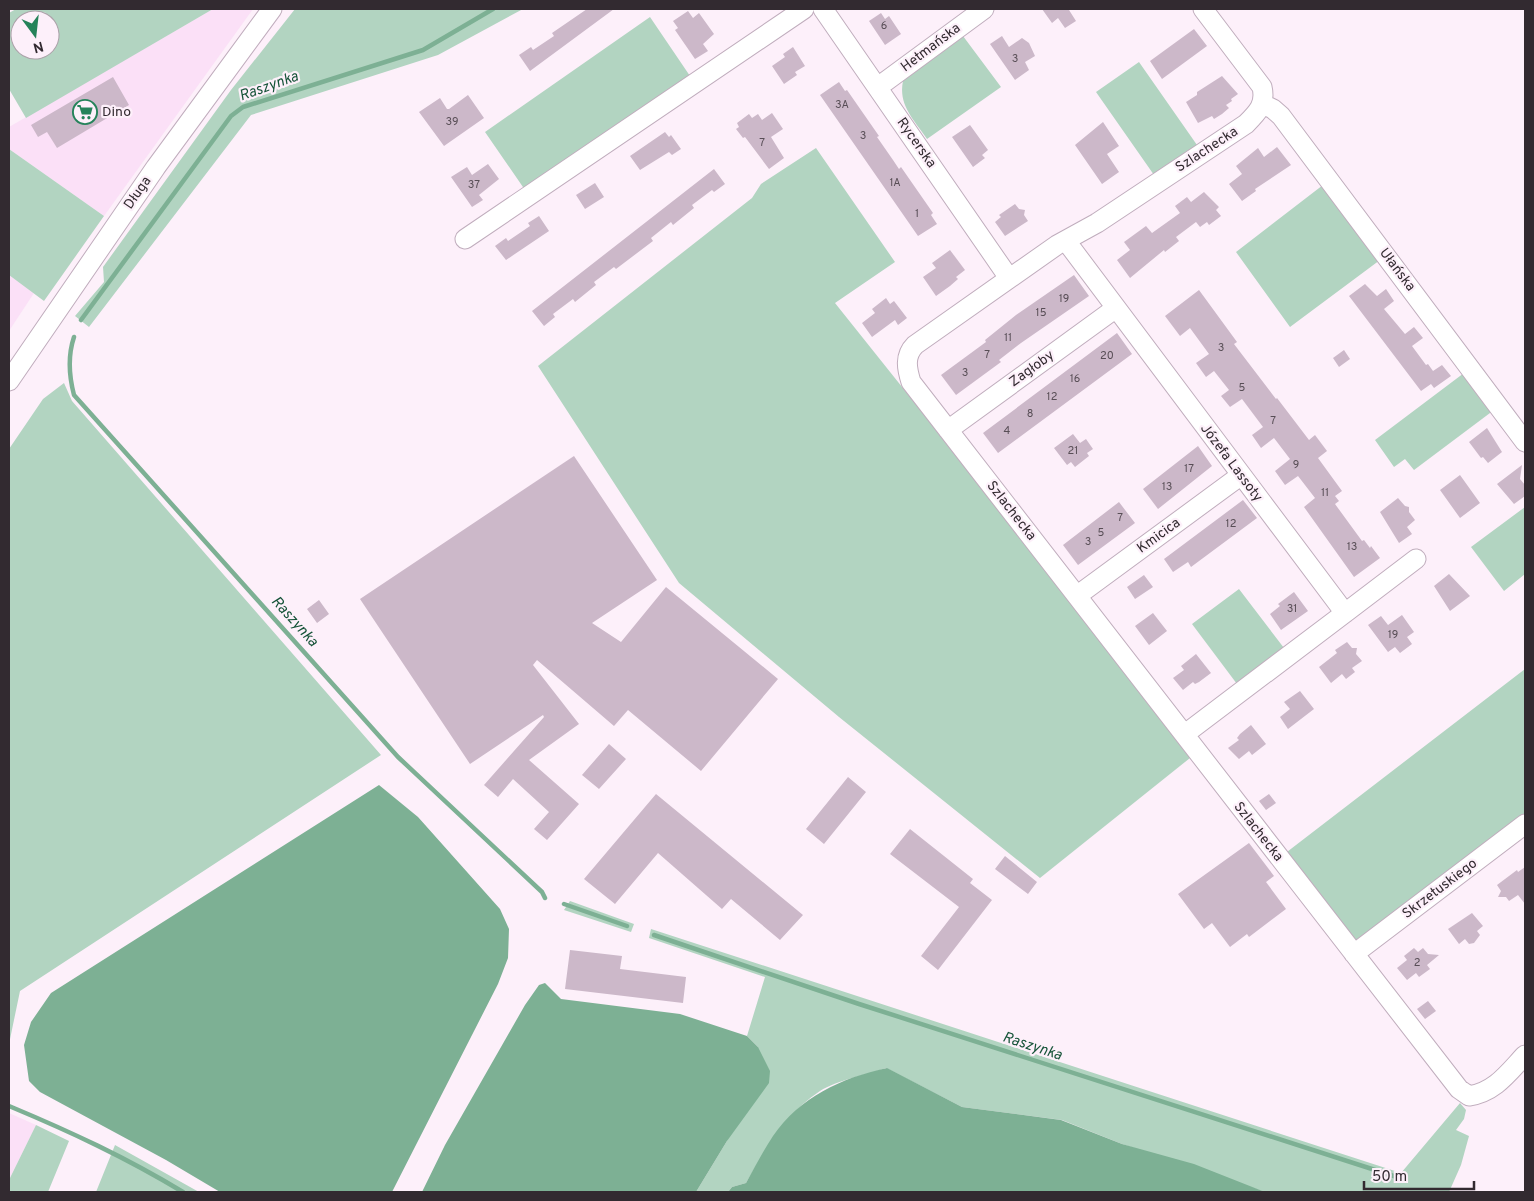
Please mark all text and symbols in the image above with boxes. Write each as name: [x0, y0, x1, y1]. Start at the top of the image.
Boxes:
north arrow: [10, 10, 60, 60]
house number: 6: [881, 19, 887, 33]
street label: Hetmańska: [898, 20, 964, 76]
text: N: [31, 37, 45, 56]
house number: 3: [1012, 52, 1018, 66]
water label: Raszynka: [237, 67, 301, 106]
house number: 3A: [835, 98, 849, 112]
supermarket icon: Dino: [72, 99, 98, 125]
place label: Dino: [102, 104, 131, 121]
house number: 39: [446, 115, 458, 129]
street label: Rycerska: [893, 115, 939, 171]
street label: Szlachecka: [1173, 124, 1241, 176]
house number: 3: [860, 129, 866, 143]
house number: 7: [759, 136, 765, 150]
street label: Długa: [121, 173, 155, 213]
house number: 1A: [889, 176, 901, 190]
house number: 37: [468, 178, 480, 192]
house number: 1: [915, 207, 919, 221]
street label: Ułańska: [1375, 245, 1419, 295]
house number: 19: [1059, 292, 1069, 306]
house number: 15: [1036, 306, 1047, 320]
house number: 11: [1004, 331, 1012, 345]
house number: 3: [1218, 341, 1224, 355]
street label: Zagłoby: [1006, 347, 1058, 391]
house number: 7: [984, 348, 990, 362]
house number: 20: [1100, 349, 1114, 363]
house number: 3: [962, 366, 968, 380]
house number: 16: [1070, 372, 1080, 386]
house number: 5: [1239, 381, 1246, 395]
house number: 12: [1047, 390, 1057, 404]
house number: 8: [1027, 407, 1033, 421]
house number: 7: [1270, 414, 1276, 428]
street label: Józefa Lassoty: [1196, 421, 1266, 505]
house number: 4: [1004, 424, 1011, 438]
house number: 21: [1068, 444, 1078, 458]
house number: 9: [1293, 458, 1299, 472]
house number: 17: [1184, 462, 1194, 476]
street label: Szlachecka: [982, 478, 1040, 544]
house number: 13: [1162, 480, 1172, 494]
house number: 11: [1321, 486, 1329, 500]
house number: 7: [1117, 511, 1123, 525]
street label: Kmicica: [1134, 515, 1184, 557]
house number: 12: [1226, 517, 1236, 531]
house number: 5: [1098, 526, 1105, 540]
house number: 3: [1085, 535, 1091, 549]
house number: 13: [1347, 540, 1357, 554]
water label: Raszynka: [266, 593, 322, 651]
house number: 31: [1287, 602, 1297, 616]
house number: 19: [1388, 628, 1398, 642]
street label: Szlachecka: [1229, 799, 1287, 865]
street label: Skrzetuskiego: [1399, 855, 1481, 923]
house number: 2: [1414, 956, 1420, 970]
water label: Raszynka: [1000, 1028, 1064, 1066]
scale bar: [1364, 1158, 1474, 1190]
text: 50 m: [1372, 1168, 1407, 1187]

